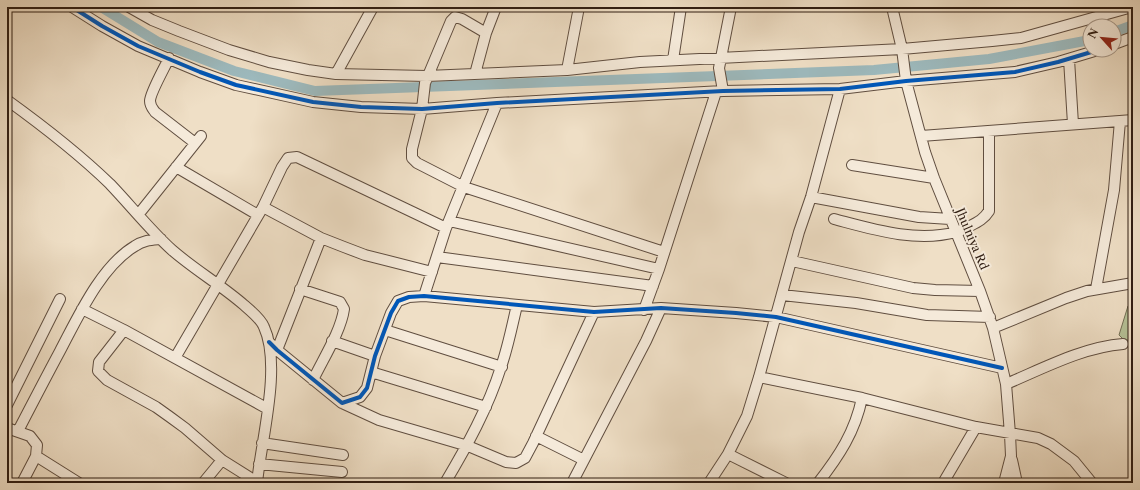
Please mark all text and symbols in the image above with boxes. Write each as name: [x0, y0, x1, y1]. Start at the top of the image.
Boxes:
north arrow: [1082, 18, 1122, 58]
text: N: [1085, 26, 1102, 41]
street label: Jhulniya Rd: [952, 204, 992, 273]

